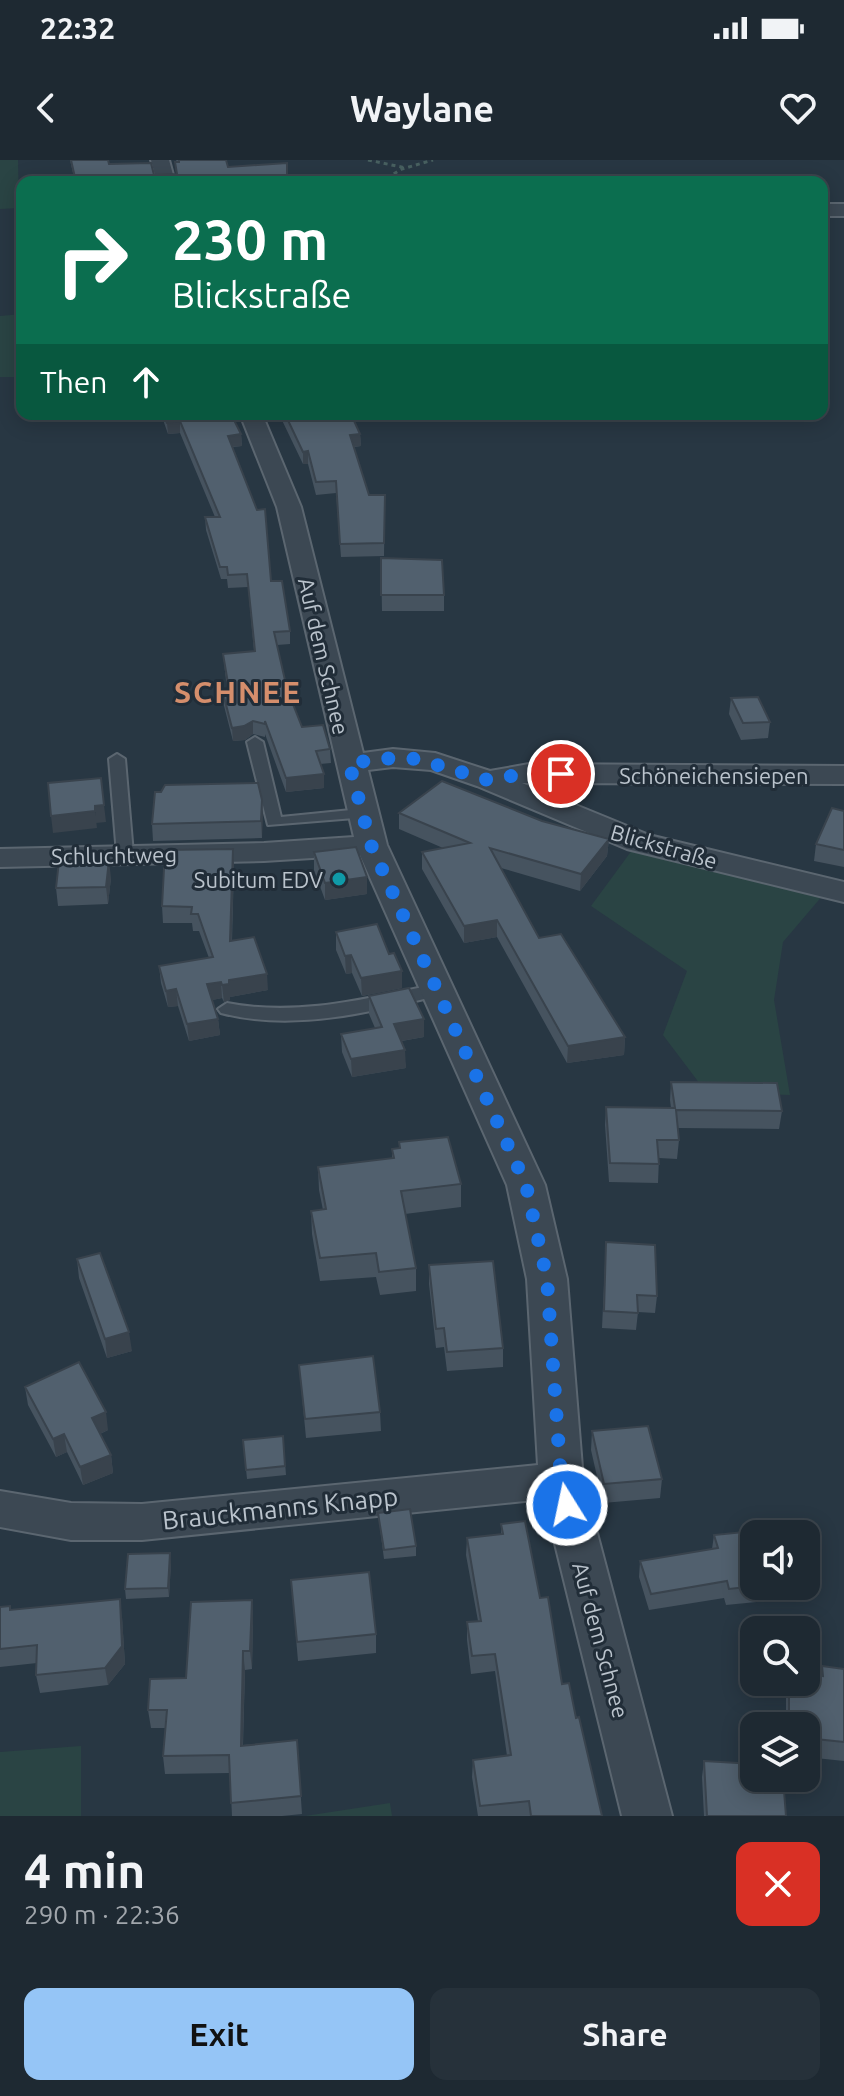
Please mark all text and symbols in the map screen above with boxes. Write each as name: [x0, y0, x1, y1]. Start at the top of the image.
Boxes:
text: 22:32: [40, 11, 115, 45]
icon: back: [24, 86, 68, 130]
icon: heart: [776, 86, 820, 130]
text: Waylane: [350, 88, 494, 129]
icon: right: [40, 208, 144, 312]
text: 230 m: [172, 208, 328, 271]
text: Blickstraße: [172, 274, 351, 315]
icon: ahead: [124, 360, 168, 404]
text: Then: [40, 365, 108, 399]
street label: Auf dem Schnee: [294, 575, 354, 737]
district label: SCHNEE: [174, 675, 302, 709]
pin: [527, 740, 595, 808]
icon: arrive: [539, 752, 583, 796]
street label: Schöneichensiepen: [619, 763, 809, 788]
street label: Blickstraße: [608, 819, 720, 873]
street label: Schluchtweg: [51, 841, 177, 869]
place label: Subitum EDV: [194, 867, 323, 892]
marker: Subitum EDV: [330, 870, 348, 888]
position arrow: [525, 1463, 609, 1547]
street label: Brauckmanns Knapp: [161, 1481, 399, 1535]
map controls: [740, 1520, 820, 1792]
button: sound: [740, 1520, 820, 1600]
street label: Auf dem Schnee: [568, 1559, 634, 1721]
button: search: [740, 1616, 820, 1696]
button: layers: [740, 1712, 820, 1792]
button: close: [736, 1842, 820, 1926]
text: 4 min: [24, 1843, 145, 1897]
text: 290 m · 22:36: [24, 1900, 180, 1929]
button: Exit: [24, 1988, 414, 2080]
button: Share: [430, 1988, 820, 2080]

